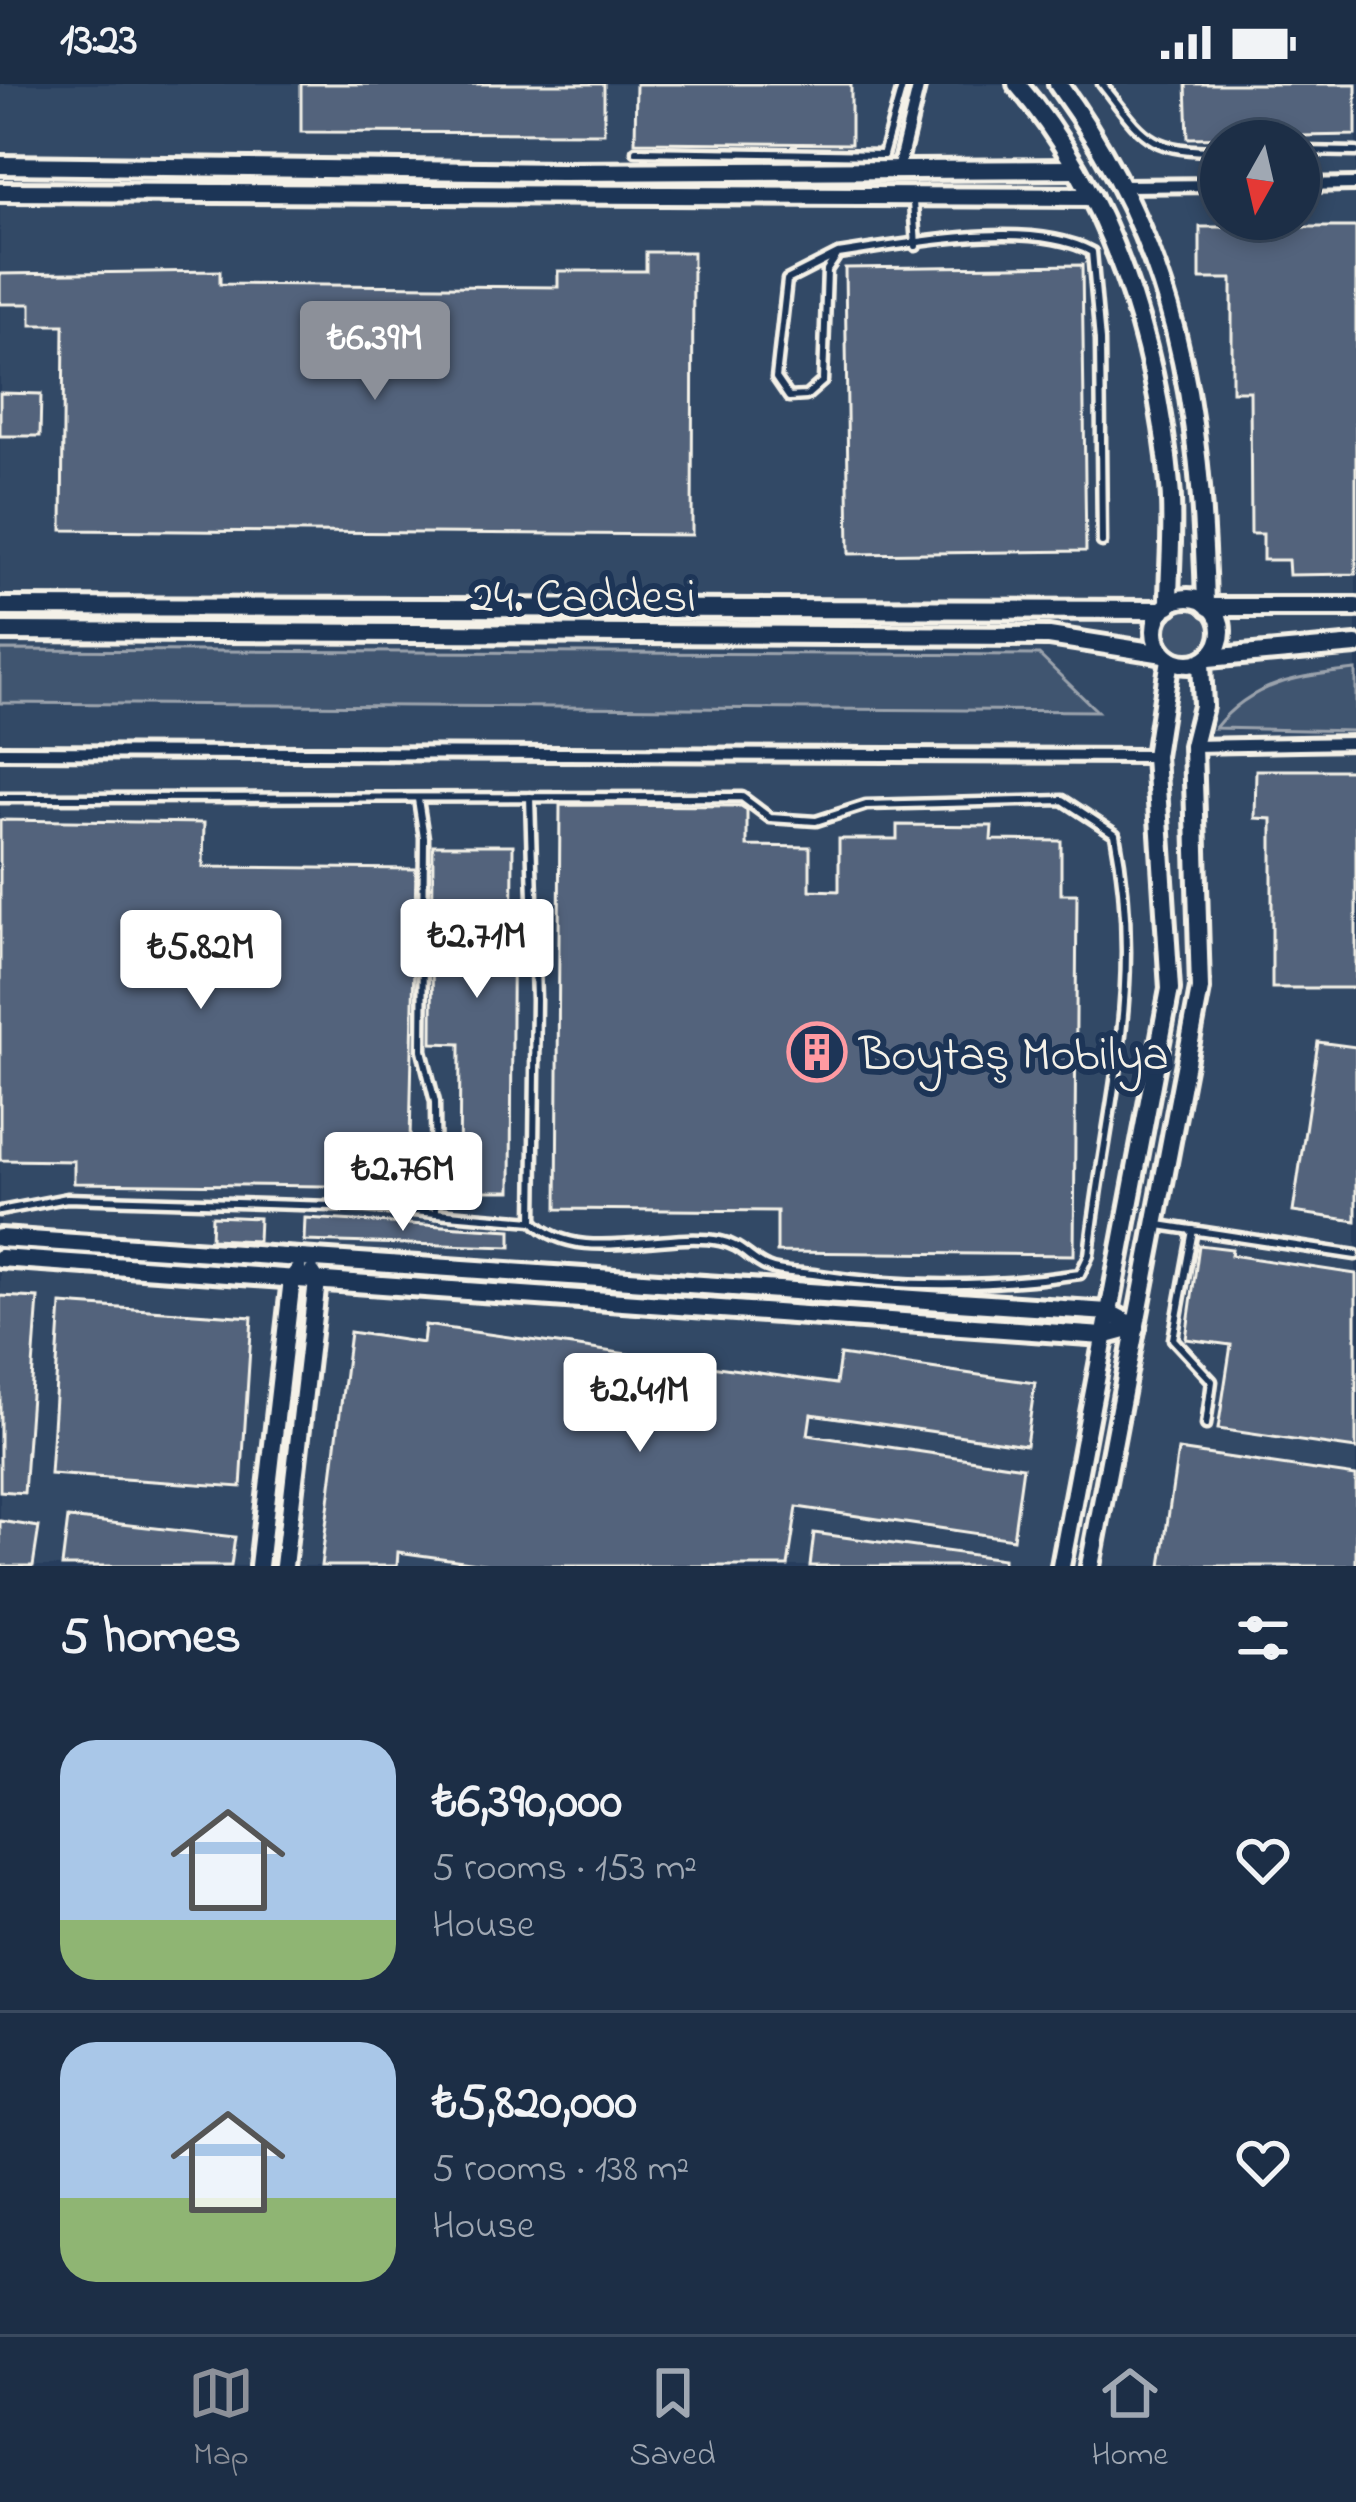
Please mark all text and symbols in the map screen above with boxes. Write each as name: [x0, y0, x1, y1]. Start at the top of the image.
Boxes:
text: 13:23: [60, 9, 138, 75]
north arrow: [1200, 120, 1320, 240]
map controls: [1200, 120, 1320, 240]
pin: ₺6.39M: [277, 301, 473, 403]
text: ₺6.39M: [327, 311, 423, 368]
street label: 24. Caddesi: [470, 564, 696, 634]
pin: ₺2.71M: [379, 899, 575, 1001]
text: ₺2.71M: [428, 909, 526, 966]
pin: ₺5.82M: [103, 910, 299, 1012]
text: ₺5.82M: [147, 920, 255, 977]
building icon: Boytaş Mobilya: [786, 1021, 848, 1083]
place label: Boytaş Mobilya: [858, 1022, 1169, 1092]
pin: ₺2.76M: [305, 1132, 501, 1234]
text: ₺2.76M: [351, 1142, 455, 1199]
pin: ₺2.41M: [542, 1353, 738, 1455]
text: ₺2.41M: [591, 1363, 689, 1420]
text: 5 homes: [60, 1601, 241, 1676]
icon: filters: [1230, 1605, 1296, 1671]
text: ₺6,390,000: [432, 1766, 622, 1841]
icon: home: [156, 1788, 300, 1932]
icon: heart: [1230, 1827, 1296, 1893]
text: 5 rooms · 153 m²: [432, 1841, 697, 1898]
text: House: [432, 1898, 534, 1955]
text: ₺5,820,000: [432, 2067, 637, 2142]
icon: home: [156, 2090, 300, 2234]
icon: heart: [1230, 2129, 1296, 2195]
text: 5 rooms · 138 m²: [432, 2142, 689, 2199]
text: House: [432, 2199, 534, 2256]
tab: Map: [188, 2360, 254, 2480]
tab: Saved: [630, 2360, 716, 2480]
tab: Home: [1091, 2360, 1168, 2480]

